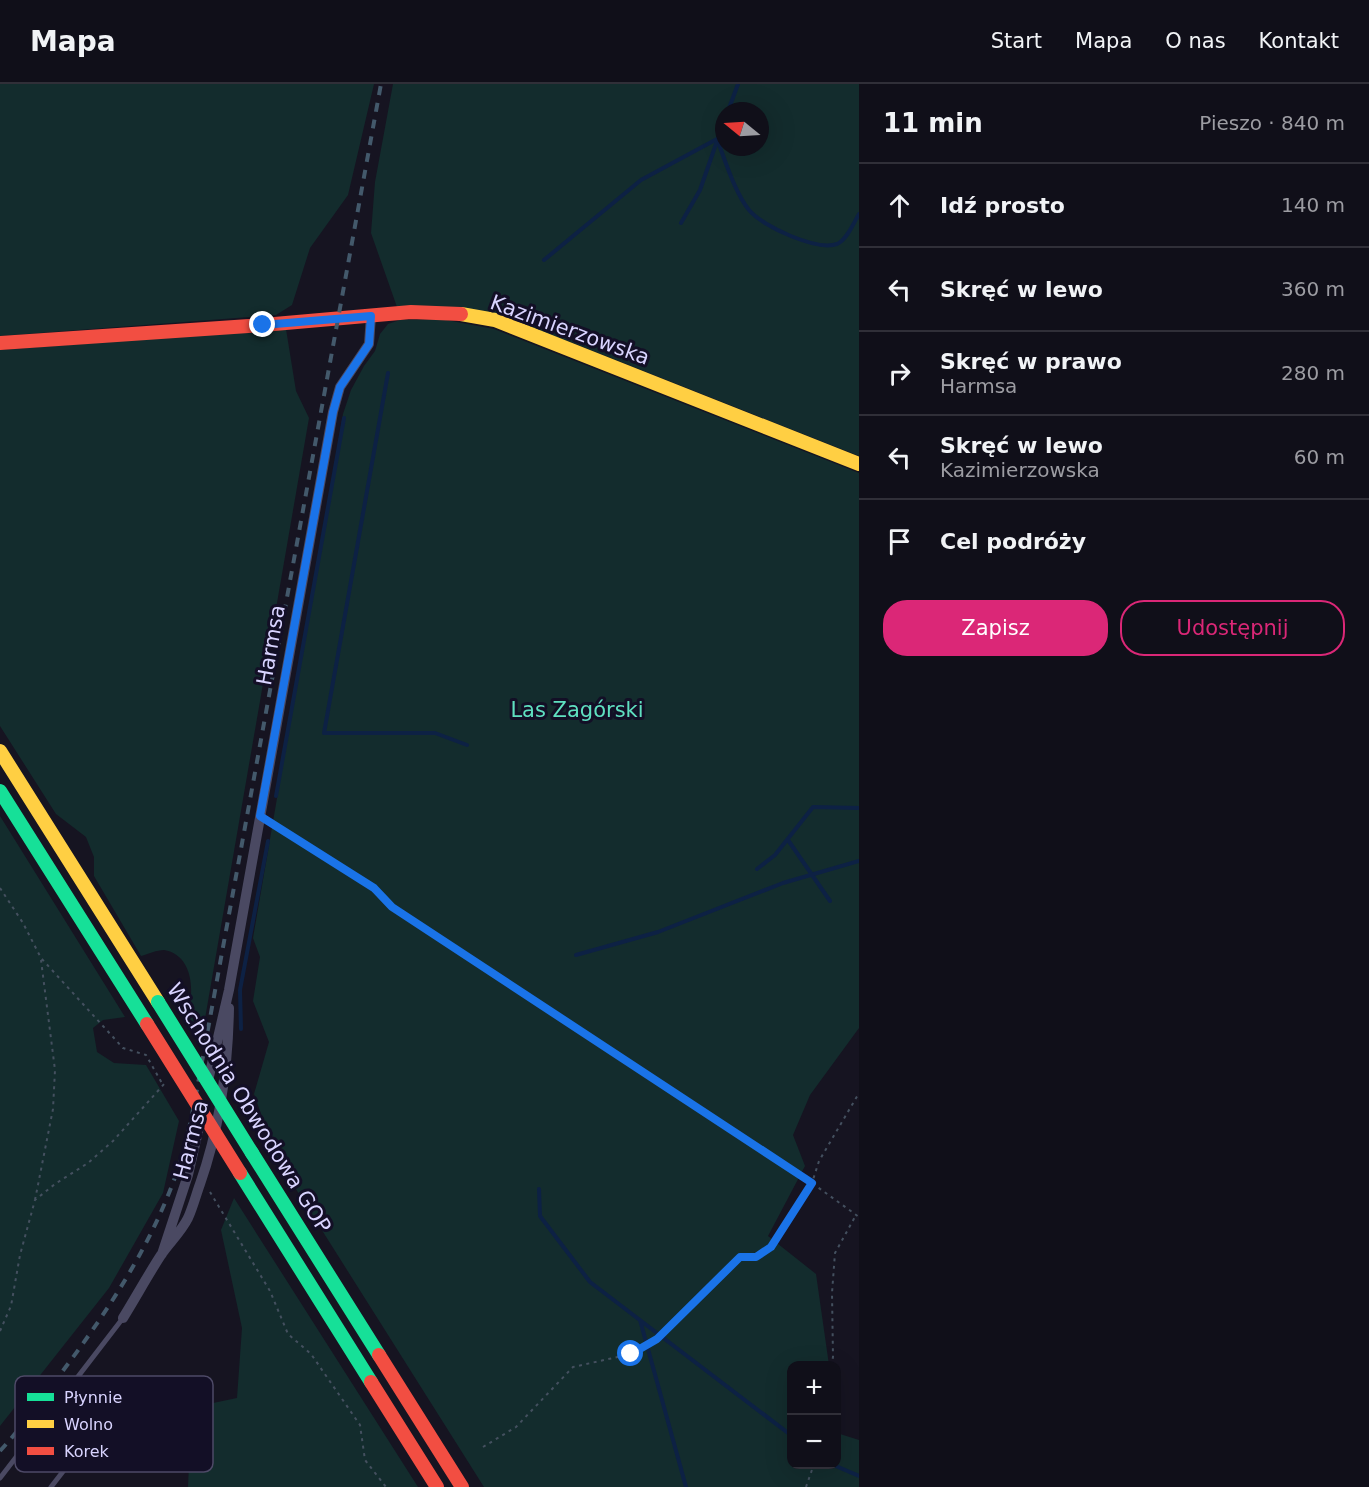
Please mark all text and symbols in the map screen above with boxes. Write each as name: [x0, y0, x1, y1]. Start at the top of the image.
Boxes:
text: Mapa: [30, 25, 116, 58]
text: Start: [991, 29, 1042, 53]
text: Mapa: [1075, 29, 1132, 53]
text: O nas: [1165, 29, 1226, 53]
text: Kontakt: [1259, 29, 1339, 53]
north arrow: [715, 102, 769, 156]
text: 11 min: [883, 108, 983, 138]
text: Pieszo · 840 m: [1199, 111, 1345, 135]
icon: ahead: [883, 189, 916, 222]
text: Idź prosto: [940, 193, 1065, 218]
text: 140 m: [1281, 193, 1345, 217]
icon: left: [883, 273, 916, 306]
text: Skręć w lewo: [940, 277, 1103, 302]
text: 360 m: [1281, 277, 1345, 301]
street label: Kazimierzowska: [487, 290, 653, 370]
route end: [249, 311, 275, 337]
text: Skręć w prawo: [940, 349, 1122, 374]
icon: right: [883, 357, 916, 390]
text: 280 m: [1281, 361, 1345, 385]
text: Harmsa: [940, 374, 1017, 398]
text: Skręć w lewo: [940, 433, 1103, 458]
icon: left: [883, 441, 916, 474]
text: 60 m: [1294, 445, 1345, 469]
text: Kazimierzowska: [940, 458, 1100, 482]
icon: arrive: [883, 525, 916, 558]
text: Cel podróży: [940, 529, 1086, 554]
button: Zapisz: [883, 600, 1108, 656]
button: Udostępnij: [1120, 600, 1345, 656]
street label: Harmsa: [252, 603, 290, 687]
park label: Las Zagórski: [510, 698, 644, 722]
street label: Wschodnia Obwodowa GOP: [162, 979, 336, 1237]
street label: Harmsa: [169, 1098, 213, 1182]
route start: [617, 1340, 643, 1366]
map controls: [787, 1361, 841, 1469]
button: +: [787, 1361, 841, 1415]
legend: [15, 1376, 213, 1472]
text: Płynnie: [64, 1388, 122, 1407]
text: Wolno: [64, 1415, 113, 1434]
button: −: [787, 1415, 841, 1469]
text: Korek: [64, 1442, 110, 1461]

